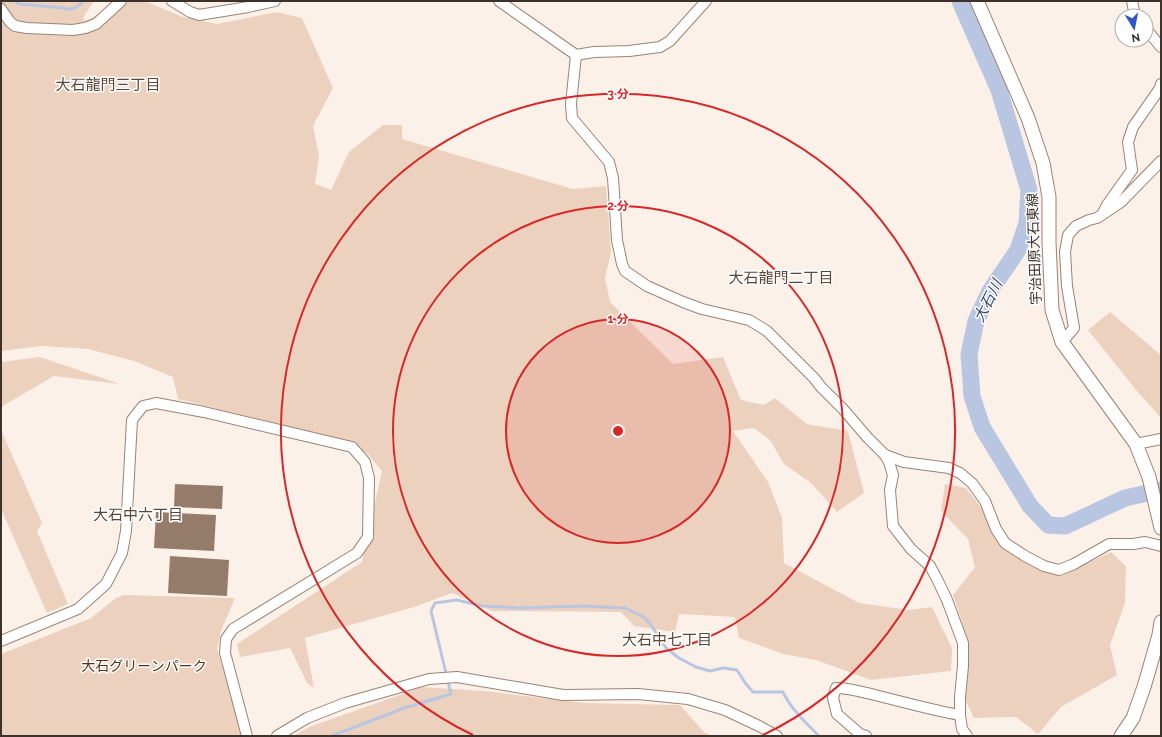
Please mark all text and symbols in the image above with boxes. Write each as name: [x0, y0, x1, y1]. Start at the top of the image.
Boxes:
north arrow: [1114, 8, 1154, 48]
text: N: [1130, 30, 1141, 44]
district label: 大石龍門三丁目: [55, 76, 161, 94]
text: 3 分: [607, 87, 629, 101]
street label: 宇治田原大石東線: [1024, 193, 1044, 305]
text: 2 分: [607, 199, 629, 213]
district label: 大石龍門二丁目: [728, 269, 834, 287]
water label: 大石川: [970, 275, 1007, 325]
text: 1 分: [608, 312, 628, 326]
centre of rings: [611, 424, 625, 438]
district label: 大石中六丁目: [93, 506, 183, 524]
district label: 大石中七丁目: [622, 631, 712, 649]
park label: 大石グリーンパーク: [81, 658, 207, 674]

